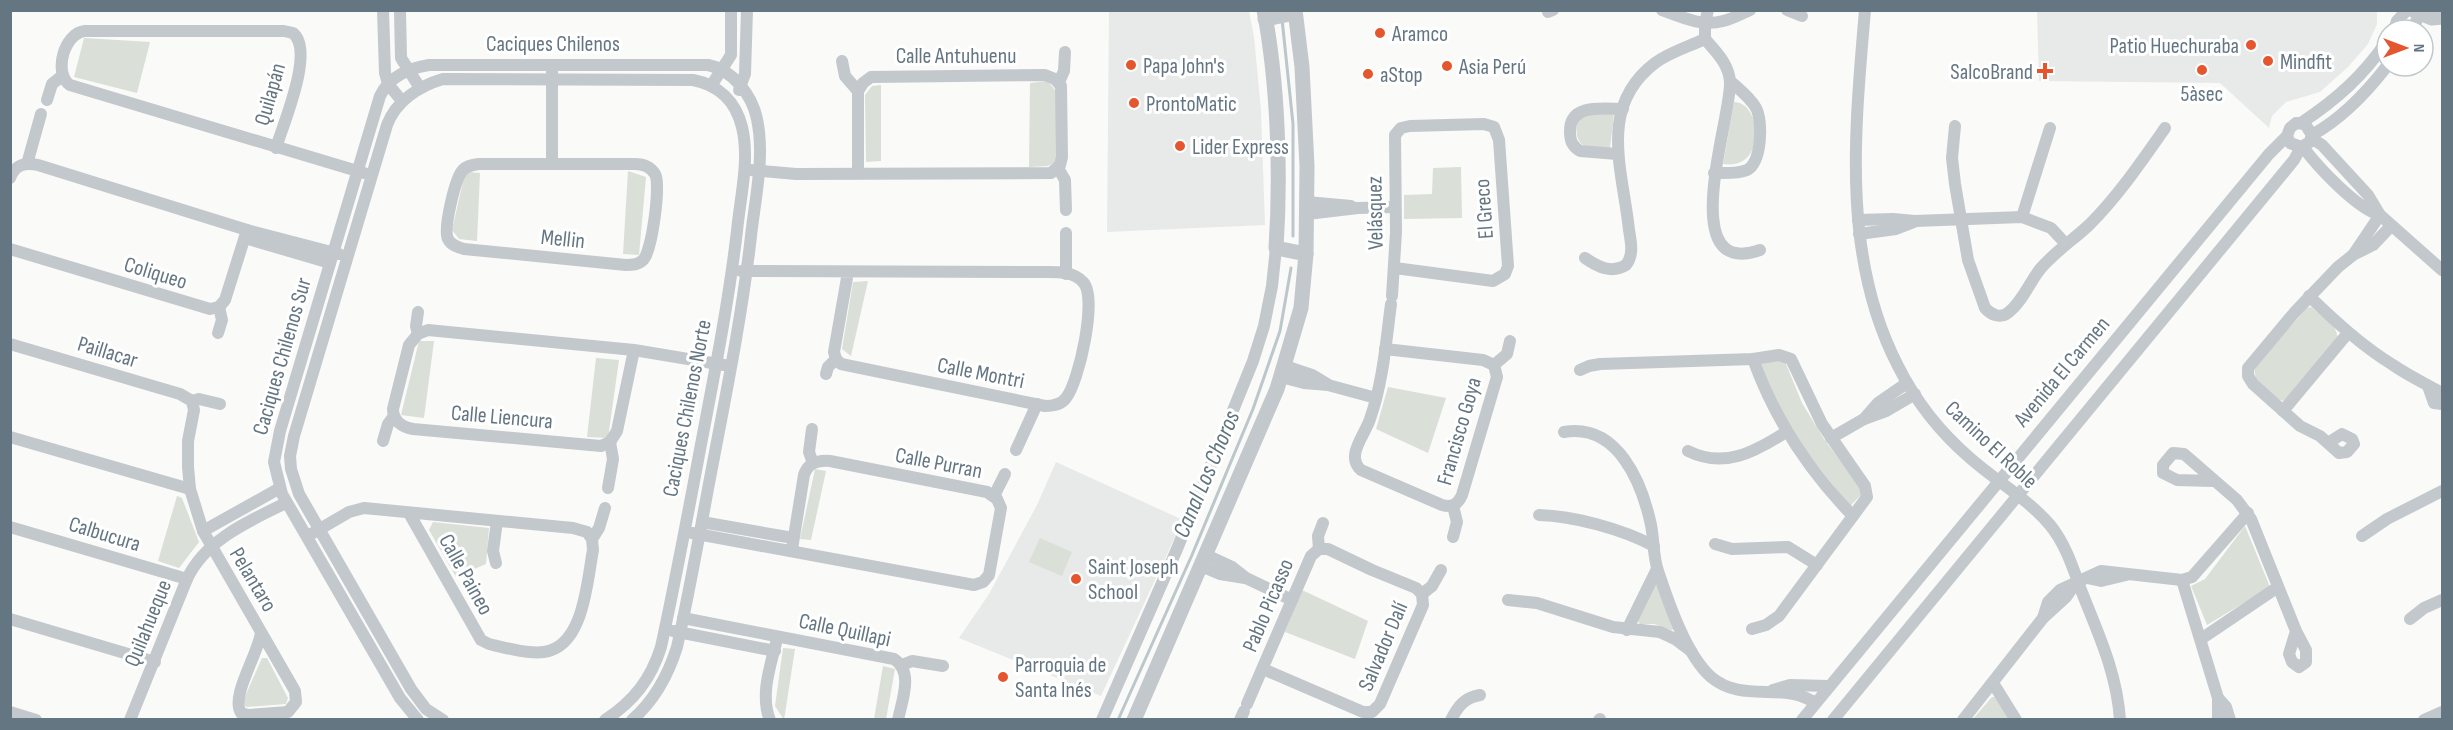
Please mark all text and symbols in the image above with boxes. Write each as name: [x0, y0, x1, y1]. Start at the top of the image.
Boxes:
north arrow: [2375, 18, 2435, 78]
place label: Aramco: [1391, 21, 1448, 48]
marker: Aramco: [1373, 26, 1387, 40]
street label: Caciques Chilenos: [486, 31, 620, 58]
place label: Patio Huechuraba: [2109, 33, 2239, 60]
marker: Patio Huechuraba: [2244, 38, 2258, 52]
street label: Calle Antuhuenu: [896, 43, 1016, 70]
text: N: [2409, 44, 2428, 52]
place label: Mindfit: [2280, 49, 2332, 76]
place label: Papa John's: [1143, 53, 1225, 80]
place label: Asia Perú: [1458, 54, 1526, 81]
marker: Mindfit: [2261, 54, 2275, 68]
marker: Papa John's: [1124, 58, 1138, 72]
marker: Asia Perú: [1440, 59, 1454, 73]
place label: SalcoBrand: [1950, 59, 2033, 86]
street label: Quilapán: [249, 60, 292, 129]
place label: aStop: [1380, 62, 1423, 89]
marker: 5àsec: [2195, 63, 2209, 77]
marker: SalcoBrand: [2038, 64, 2052, 78]
marker: aStop: [1361, 67, 1375, 81]
place label: 5àsec: [2181, 81, 2223, 108]
place label: ProntoMatic: [1146, 91, 1237, 118]
marker: ProntoMatic: [1127, 96, 1141, 110]
place label: Lider Express: [1192, 134, 1289, 161]
marker: Lider Express: [1173, 139, 1187, 153]
street label: Velásquez: [1361, 176, 1390, 250]
street label: El Greco: [1469, 178, 1500, 240]
street label: Mellin: [540, 224, 586, 255]
street label: Coliqueo: [121, 251, 190, 296]
street label: Caciques Chilenos Sur: [247, 275, 318, 438]
street label: Avenida El Carmen: [2008, 312, 2116, 433]
street label: Caciques Chilenos Norte: [657, 318, 718, 499]
street label: Paillacar: [74, 331, 141, 374]
street label: Calle Montri: [935, 352, 1027, 395]
street label: Francisco Goya: [1431, 374, 1488, 488]
street label: Camino El Roble: [1939, 395, 2043, 495]
street label: Calle Liencura: [450, 400, 554, 435]
water label: Canal Los Choros: [1167, 406, 1246, 542]
street label: Calle Purran: [893, 442, 984, 485]
street label: Calbucura: [65, 511, 144, 558]
street label: Calle Paineo: [432, 530, 499, 620]
street label: Pelantaro: [223, 543, 282, 617]
place label: Saint Joseph School: [1088, 554, 1179, 606]
street label: Pablo Picasso: [1237, 555, 1300, 656]
marker: Saint Joseph School: [1069, 572, 1083, 586]
street label: Quilahueque: [119, 576, 178, 671]
street label: Salvador Dalí: [1353, 597, 1415, 695]
street label: Calle Quillapi: [796, 608, 893, 653]
place label: Parroquia de Santa Inés: [1015, 652, 1106, 704]
marker: Parroquia de Santa Inés: [996, 670, 1010, 684]

